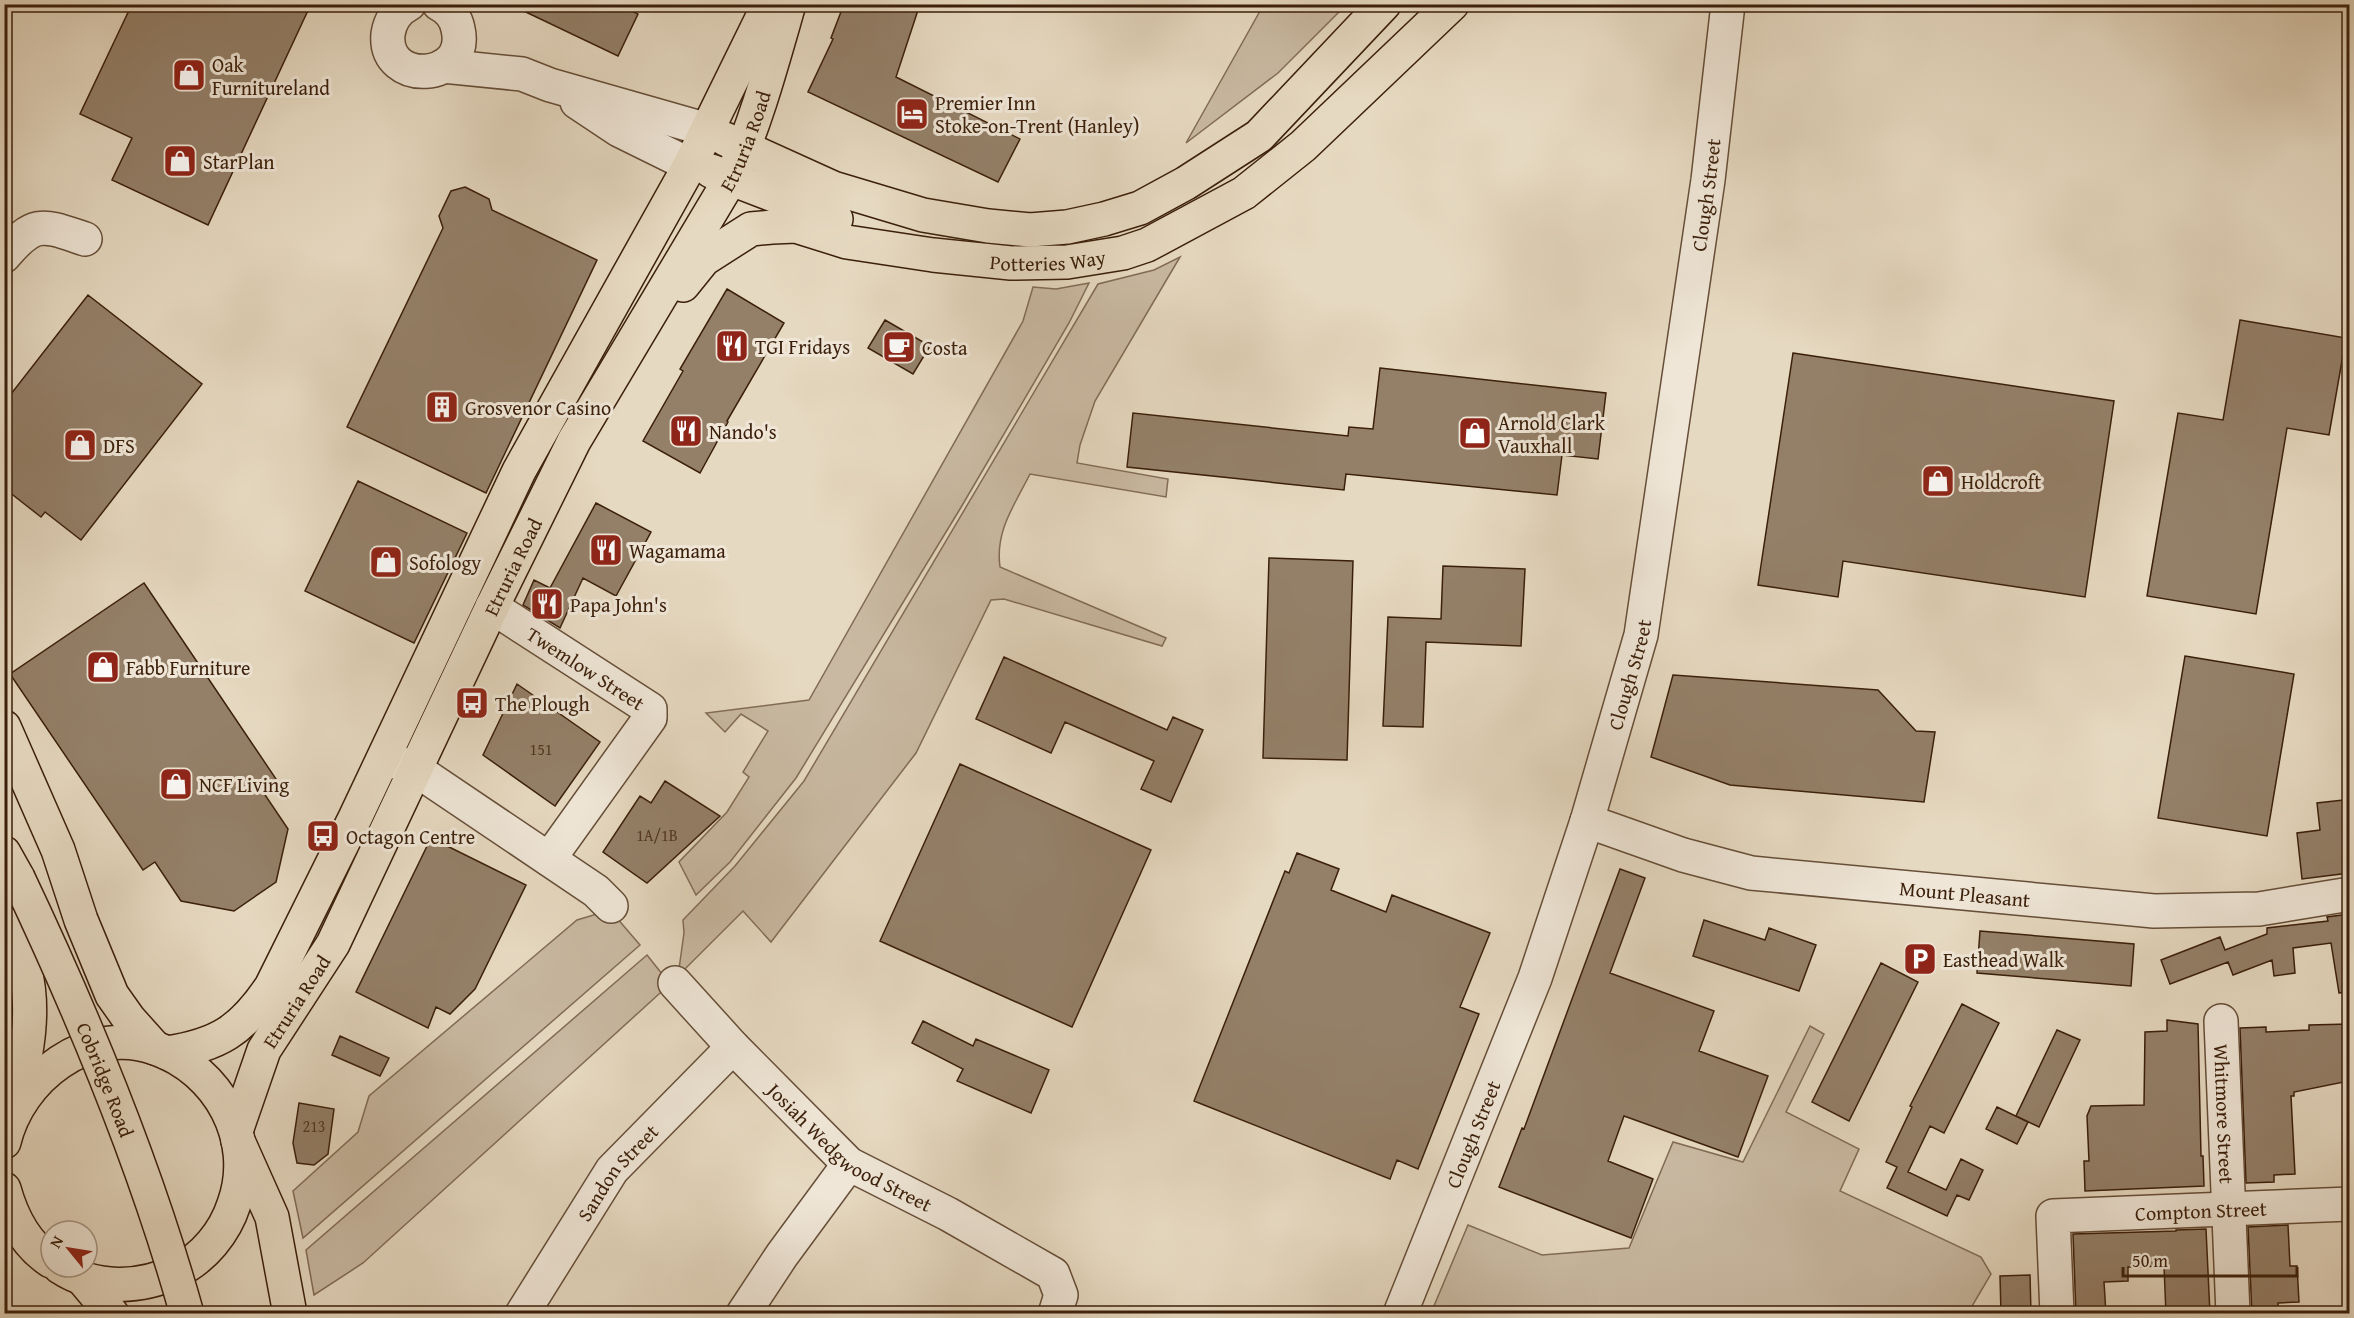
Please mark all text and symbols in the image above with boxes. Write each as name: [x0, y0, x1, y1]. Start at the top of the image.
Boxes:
place label: Oak Furnitureland: [212, 50, 330, 102]
shop icon: Oak Furnitureland: [171, 57, 207, 93]
street label: Etruria Road: [712, 87, 777, 197]
place label: Premier Inn Stoke-on-Trent (Hanley): [935, 88, 1139, 140]
hotel icon: Premier Inn Stoke-on-Trent (Hanley): [894, 96, 930, 132]
street label: Clough Street: [1683, 137, 1727, 253]
shop icon: StarPlan: [162, 143, 198, 179]
place label: StarPlan: [203, 147, 275, 176]
street label: Potteries Way: [989, 242, 1108, 277]
restaurant icon: TGI Fridays: [714, 328, 750, 364]
cafe icon: Costa: [881, 329, 917, 365]
place label: TGI Fridays: [755, 332, 850, 361]
place label: Costa: [922, 333, 968, 362]
building icon: Grosvenor Casino: [424, 389, 460, 425]
place label: Grosvenor Casino: [465, 393, 611, 422]
place label: Arnold Clark Vauxhall: [1498, 408, 1606, 460]
restaurant icon: Nando's: [668, 413, 704, 449]
shop icon: Arnold Clark Vauxhall: [1457, 415, 1493, 451]
place label: Nando's: [709, 417, 777, 446]
shop icon: DFS: [62, 427, 98, 463]
place label: DFS: [103, 431, 135, 460]
shop icon: Holdcroft: [1920, 463, 1956, 499]
place label: Holdcroft: [1961, 467, 2041, 496]
street label: Etruria Road: [476, 512, 549, 620]
restaurant icon: Wagamama: [588, 532, 624, 568]
place label: Wagamama: [629, 536, 726, 565]
shop icon: Sofology: [368, 544, 404, 580]
place label: Sofology: [409, 548, 481, 577]
restaurant icon: Papa John's: [529, 586, 565, 622]
place label: Papa John's: [570, 590, 667, 619]
street label: Clough Street: [1600, 617, 1658, 733]
street label: Twemlow Street: [521, 619, 651, 717]
shop icon: Fabb Furniture: [85, 649, 121, 685]
place label: Fabb Furniture: [126, 653, 250, 682]
bus stop icon: The Plough: [454, 685, 490, 721]
place label: The Plough: [495, 689, 590, 718]
house number: 151: [529, 737, 553, 761]
shop icon: NCF Living: [158, 766, 194, 802]
place label: NCF Living: [199, 770, 289, 799]
bus stop icon: Octagon Centre: [305, 818, 341, 854]
place label: Octagon Centre: [346, 822, 475, 851]
house number: 1A/1B: [636, 823, 678, 847]
street label: Mount Pleasant: [1898, 873, 2031, 914]
parking icon: Easthead Walk: [1902, 941, 1938, 977]
place label: Easthead Walk: [1943, 945, 2065, 974]
street label: Etruria Road: [255, 949, 337, 1053]
street label: Cobridge Road: [70, 1017, 142, 1141]
street label: Whitmore Street: [2207, 1043, 2242, 1184]
street label: Josiah Wedgwood Street: [759, 1074, 937, 1218]
street label: Clough Street: [1438, 1076, 1507, 1192]
house number: 213: [302, 1114, 326, 1138]
street label: Sandon Street: [569, 1117, 664, 1227]
street label: Compton Street: [2134, 1193, 2267, 1227]
north arrow: [39, 1219, 99, 1279]
text: N: [43, 1231, 69, 1252]
scale bar: [2123, 1240, 2297, 1278]
text: 50 m: [2132, 1247, 2168, 1274]

